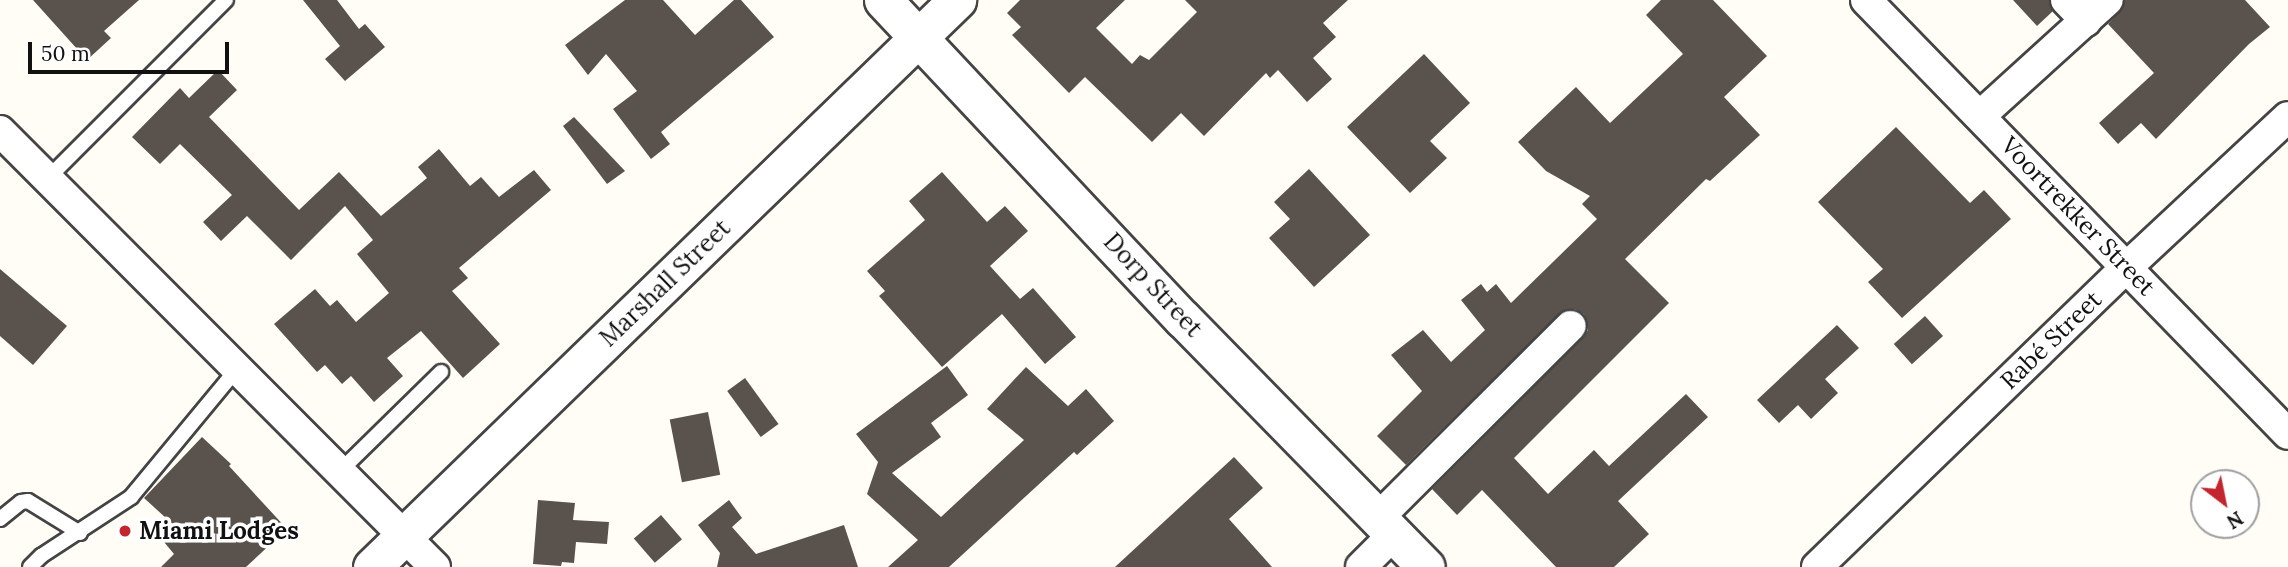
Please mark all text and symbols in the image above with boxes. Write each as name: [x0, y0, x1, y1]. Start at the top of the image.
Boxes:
scale bar: [32, 28, 233, 72]
text: 50 m: [41, 40, 90, 67]
street label: Voortrekker Street: [1995, 131, 2161, 301]
street label: Marshall Street: [594, 214, 736, 352]
street label: Dorp Street: [1098, 227, 1208, 343]
street label: Rabé Street: [1995, 285, 2107, 395]
north arrow: [2190, 469, 2260, 539]
text: N: [2222, 506, 2248, 534]
place label: Miami Lodges: [139, 517, 299, 545]
marker: Miami Lodges: [117, 523, 133, 539]

